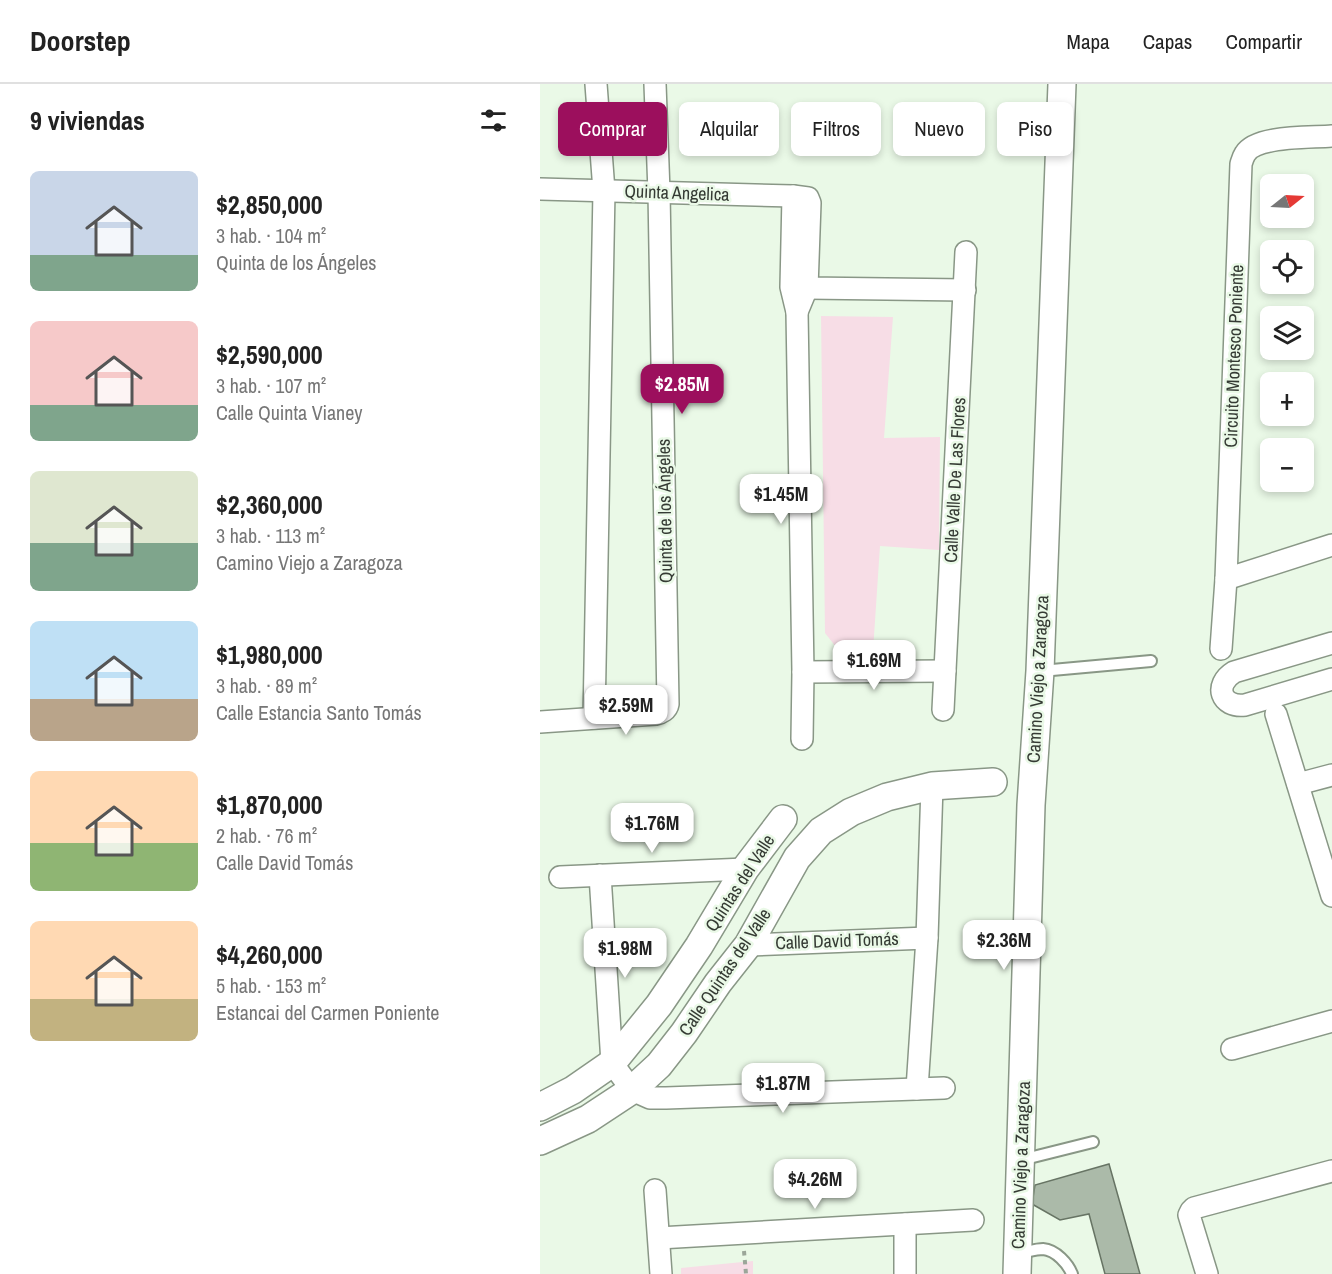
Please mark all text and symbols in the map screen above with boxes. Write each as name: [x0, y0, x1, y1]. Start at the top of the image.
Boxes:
text: Doorstep: [30, 22, 131, 60]
text: Mapa: [1067, 27, 1110, 56]
text: Capas: [1143, 27, 1192, 56]
text: Compartir: [1225, 27, 1302, 56]
chip: Comprar: [558, 102, 667, 156]
chip: Alquilar: [679, 102, 779, 156]
chip: Filtros: [791, 102, 881, 156]
chip: Nuevo: [893, 102, 985, 156]
chip: Piso: [997, 102, 1073, 156]
text: 9 viviendas: [30, 103, 145, 138]
icon: filters: [477, 104, 510, 137]
north arrow: [1260, 174, 1314, 228]
map controls: [1260, 174, 1314, 492]
street label: Quinta Angelica: [624, 178, 730, 207]
text: $2,850,000: [216, 187, 323, 222]
icon: home: [78, 195, 150, 267]
text: 3 hab. · 104 m²: [216, 222, 326, 249]
button: locate: [1260, 240, 1314, 294]
text: Quinta de los Ángeles: [216, 249, 376, 276]
street label: Circuito Montesco Poniente: [1218, 264, 1249, 448]
button: layers: [1260, 306, 1314, 360]
text: $2,590,000: [216, 337, 323, 372]
icon: home: [78, 345, 150, 417]
pin: $2.85M: [633, 364, 731, 415]
text: $2.85M: [655, 370, 709, 397]
text: 3 hab. · 107 m²: [216, 372, 326, 399]
button: +: [1260, 372, 1314, 426]
street label: Calle Valle De Las Flores: [938, 397, 971, 563]
text: Calle Quinta Vianey: [216, 399, 363, 426]
button: −: [1260, 438, 1314, 492]
street label: Quinta de los Ángeles: [651, 439, 678, 583]
pin: $1.45M: [732, 474, 830, 525]
text: $1.45M: [754, 480, 808, 507]
text: $2,360,000: [216, 487, 323, 522]
icon: home: [78, 495, 150, 567]
text: 3 hab. · 113 m²: [216, 522, 325, 549]
text: Camino Viejo a Zaragoza: [216, 549, 403, 576]
street label: Camino Viejo a Zaragoza: [1021, 594, 1054, 763]
text: $1,980,000: [216, 637, 323, 672]
pin: $1.69M: [825, 640, 923, 691]
icon: home: [78, 645, 150, 717]
text: $1.69M: [847, 646, 901, 673]
text: 3 hab. · 89 m²: [216, 672, 317, 699]
pin: $2.59M: [577, 685, 675, 736]
text: $2.59M: [599, 691, 653, 718]
text: Calle Estancia Santo Tomás: [216, 699, 422, 726]
text: $1,870,000: [216, 787, 323, 822]
icon: home: [78, 795, 150, 867]
pin: $1.76M: [603, 803, 701, 854]
text: $1.76M: [625, 809, 679, 836]
text: 2 hab. · 76 m²: [216, 822, 317, 849]
street label: Quintas del Valle: [699, 829, 780, 936]
text: Calle David Tomás: [216, 849, 353, 876]
street label: Calle Quintas del Valle: [673, 903, 777, 1040]
pin: $2.36M: [955, 920, 1053, 971]
street label: Calle David Tomás: [775, 926, 899, 955]
text: $2.36M: [977, 926, 1031, 953]
pin: $1.98M: [576, 928, 674, 979]
text: $1.98M: [598, 934, 652, 961]
text: $4,260,000: [216, 937, 323, 972]
icon: home: [78, 945, 150, 1017]
text: 5 hab. · 153 m²: [216, 972, 326, 999]
text: Estancai del Carmen Poniente: [216, 999, 439, 1026]
pin: $1.87M: [734, 1063, 832, 1114]
text: $1.87M: [756, 1069, 810, 1096]
street label: Camino Viejo a Zaragoza: [1005, 1081, 1036, 1249]
pin: $4.26M: [766, 1159, 864, 1210]
text: $4.26M: [788, 1165, 842, 1192]

